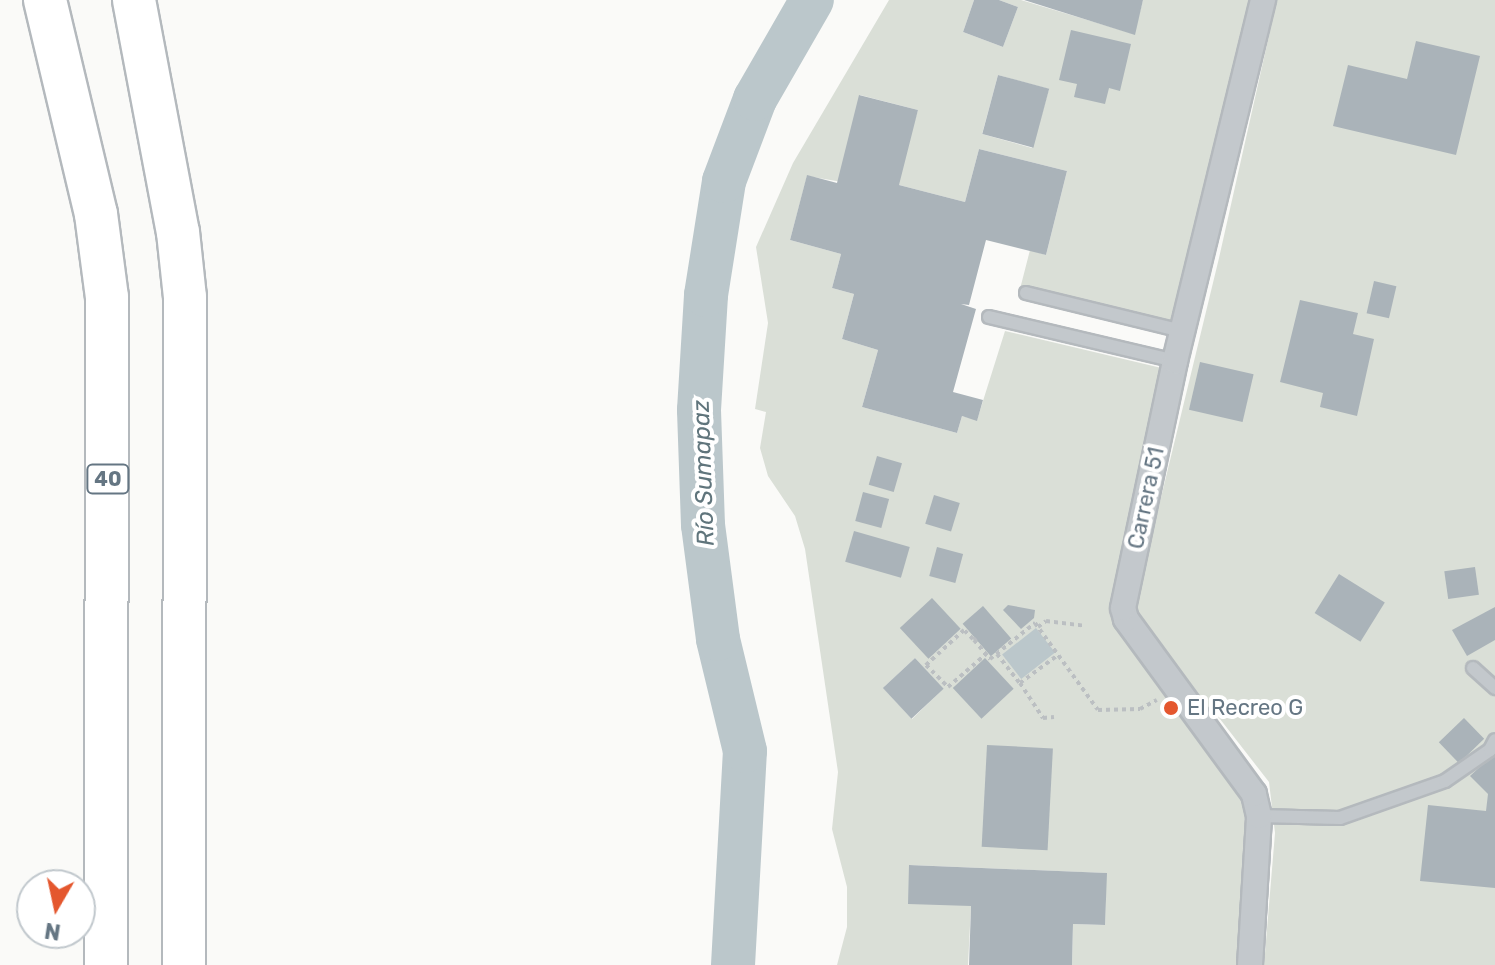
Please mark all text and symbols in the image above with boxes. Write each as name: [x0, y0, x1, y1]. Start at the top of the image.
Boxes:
water label: Río Sumapaz: [687, 399, 721, 547]
street label: Carrera 51: [1122, 445, 1170, 551]
road number: 40: [86, 463, 130, 495]
place label: El Recreo G: [1187, 695, 1303, 721]
marker: El Recreo G: [1162, 699, 1180, 717]
north arrow: [16, 869, 96, 949]
text: N: [43, 917, 62, 946]

